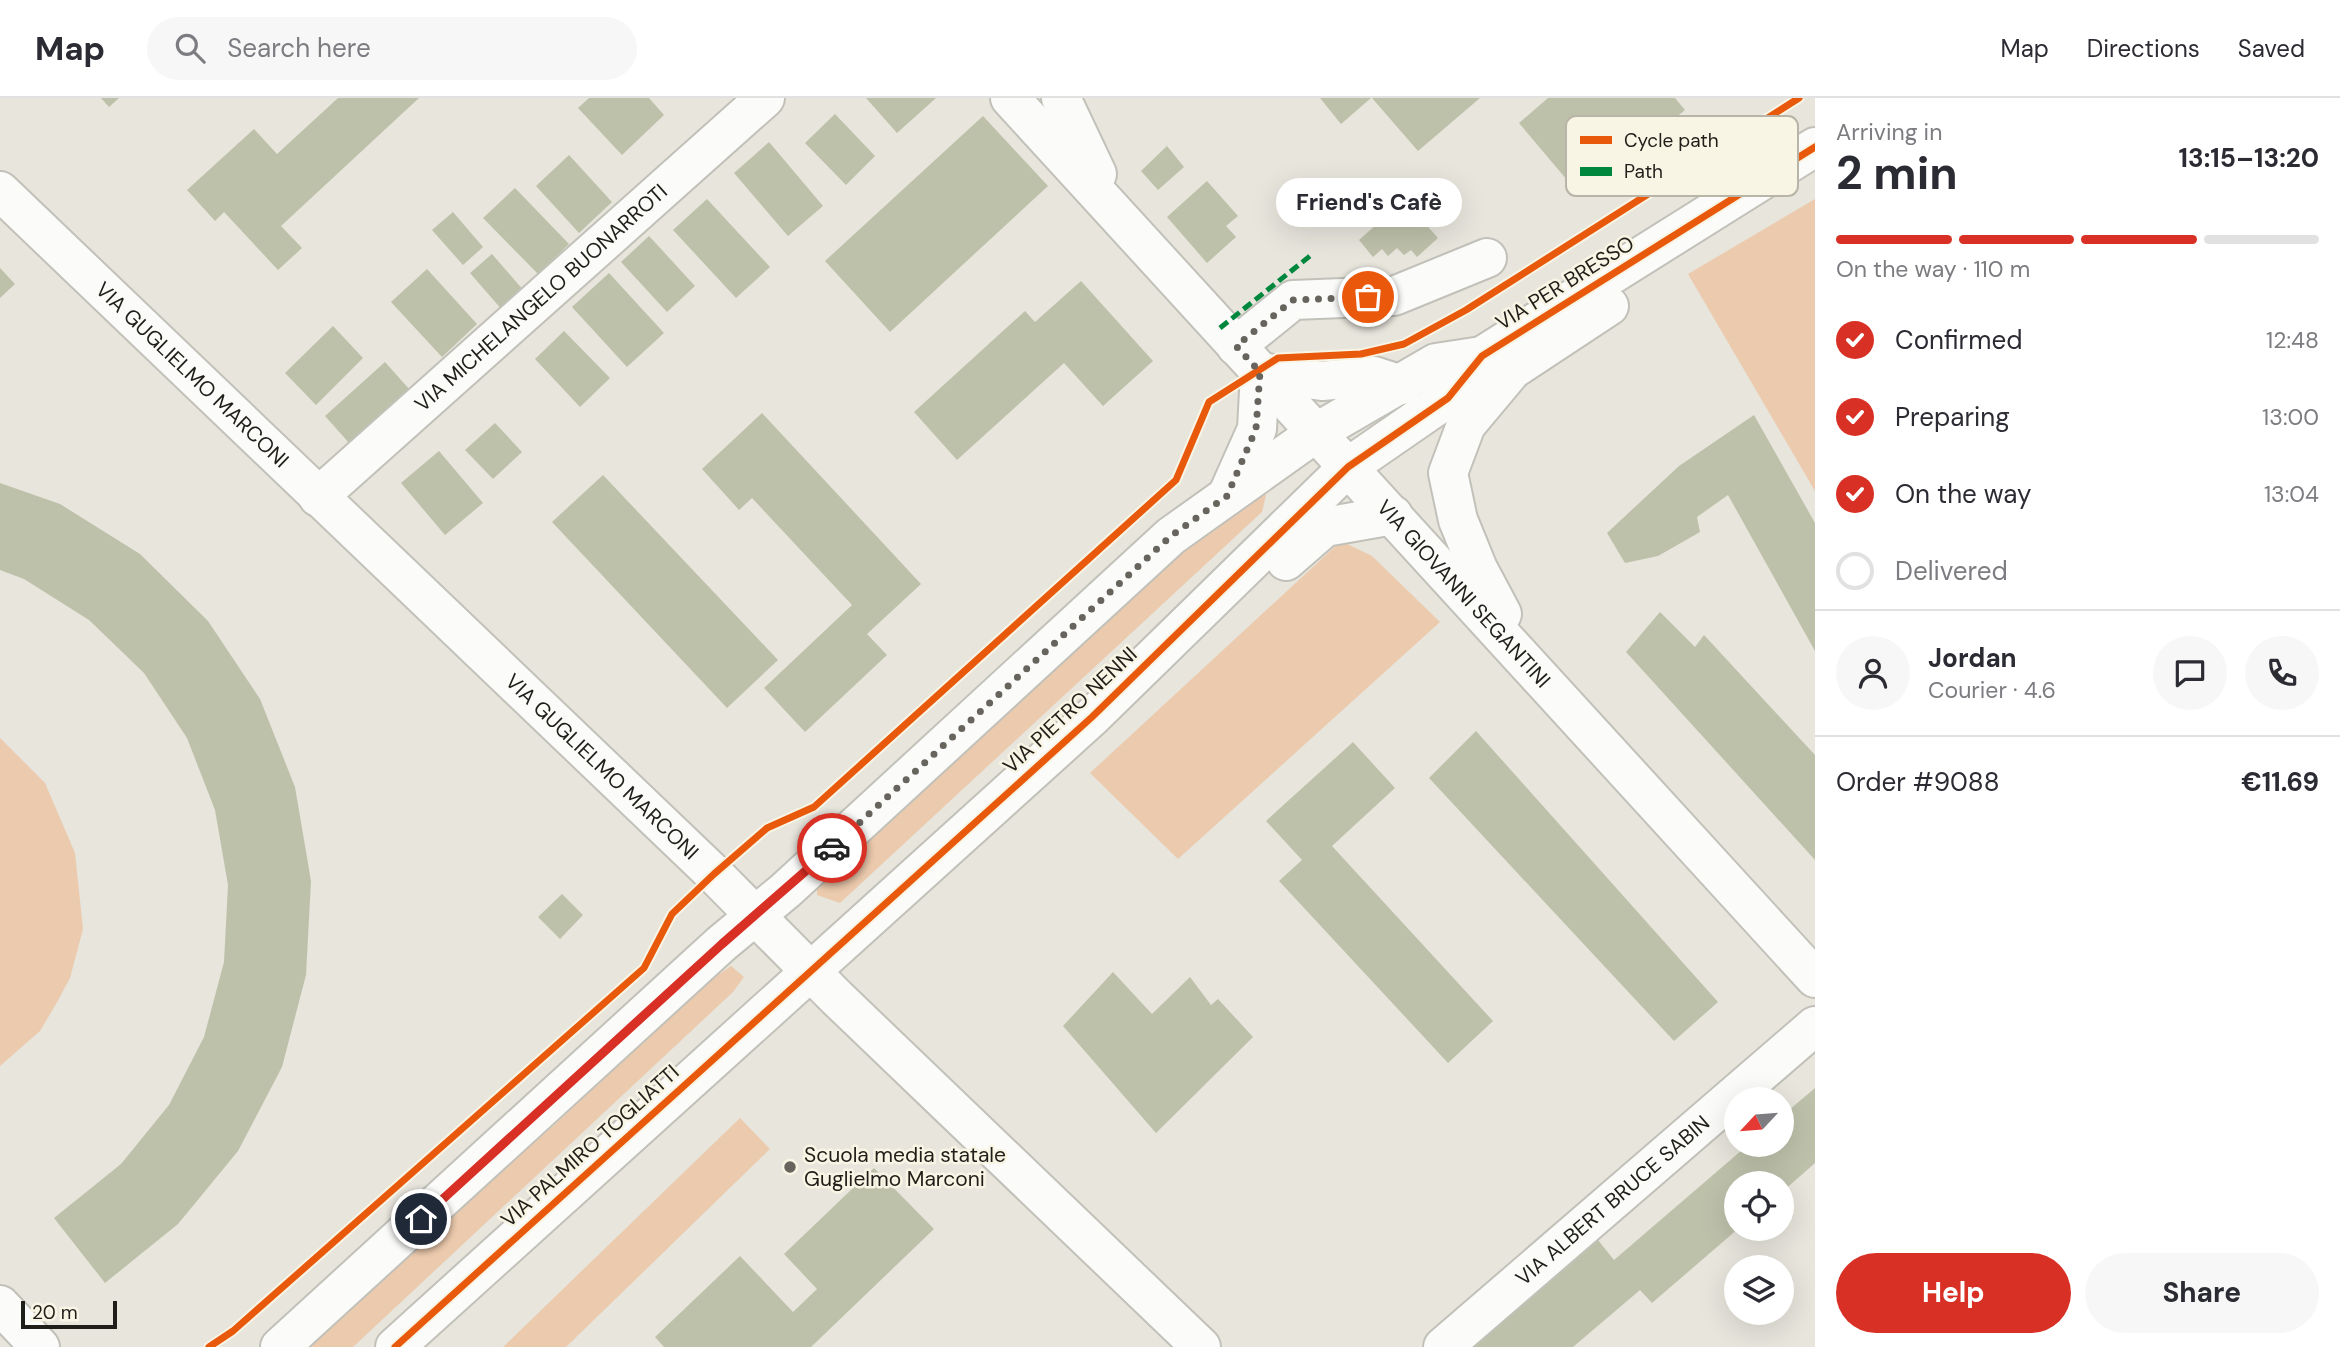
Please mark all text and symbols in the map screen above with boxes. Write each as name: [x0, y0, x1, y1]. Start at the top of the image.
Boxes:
search box: [147, 17, 637, 80]
text: Map: [35, 27, 105, 70]
icon: search: [171, 29, 209, 67]
text: Search here: [227, 31, 371, 65]
text: Map: [2001, 33, 2049, 64]
text: Directions: [2087, 33, 2200, 64]
text: Saved: [2238, 33, 2305, 64]
legend: [1566, 116, 1798, 196]
text: Arriving in: [1836, 117, 1942, 147]
text: Cycle path: [1624, 128, 1719, 153]
text: 13:15–13:20: [2179, 141, 2319, 175]
text: 2 min: [1836, 143, 1958, 203]
text: Path: [1624, 159, 1663, 184]
street label: VIA MICHELANGELO BUONARROTI: [409, 178, 673, 418]
callout: Friend's Cafè: [1275, 178, 1461, 227]
text: Friend's Cafè: [1296, 187, 1442, 217]
street label: VIA PER BRESSO: [1490, 229, 1640, 337]
text: On the way · 110 m: [1836, 254, 2030, 284]
pin: [1338, 267, 1398, 327]
street label: VIA GUGLIELMO MARCONI: [90, 276, 295, 474]
icon: bag: [1349, 278, 1387, 316]
icon: check: [1836, 321, 1874, 359]
text: Confirmed: [1895, 323, 2022, 357]
text: 12:48: [2266, 325, 2319, 355]
icon: check: [1836, 398, 1874, 436]
text: Preparing: [1895, 400, 2010, 434]
text: 13:00: [2262, 402, 2319, 432]
icon: check: [1836, 475, 1874, 513]
text: On the way: [1895, 477, 2031, 511]
text: 13:04: [2264, 479, 2319, 509]
street label: VIA GIOVANNI SEGANTINI: [1371, 494, 1557, 694]
text: Delivered: [1895, 554, 2008, 588]
button: person: [1836, 636, 1910, 710]
button: chat: [2153, 636, 2227, 710]
button: phone: [2245, 636, 2319, 710]
street label: VIA PIETRO NENNI: [997, 640, 1143, 780]
text: Jordan: [1928, 641, 2017, 675]
street label: VIA GUGLIELMO MARCONI: [499, 668, 705, 866]
text: Courier · 4.6: [1928, 675, 2056, 705]
text: Order #9088: [1836, 765, 2000, 799]
text: €11.69: [2241, 765, 2319, 799]
courier: [797, 813, 867, 883]
icon: car: [813, 829, 851, 867]
street label: VIA PALMIRO TOGLIATTI: [495, 1058, 685, 1234]
north arrow: [1724, 1087, 1794, 1157]
map controls: [1724, 1087, 1794, 1325]
street label: VIA ALBERT BRUCE SABIN: [1510, 1109, 1715, 1292]
place label: Scuola media statale Guglielmo Marconi: [804, 1141, 1006, 1193]
marker: Scuola media statale Guglielmo Marconi: [782, 1159, 798, 1175]
button: locate: [1724, 1171, 1794, 1241]
pin: [391, 1189, 451, 1249]
icon: home: [402, 1200, 440, 1238]
button: Help: [1836, 1253, 2071, 1333]
button: Share: [2085, 1253, 2319, 1333]
button: layers: [1724, 1255, 1794, 1325]
scale bar: [21, 1298, 117, 1330]
text: 20 m: [32, 1300, 78, 1325]

